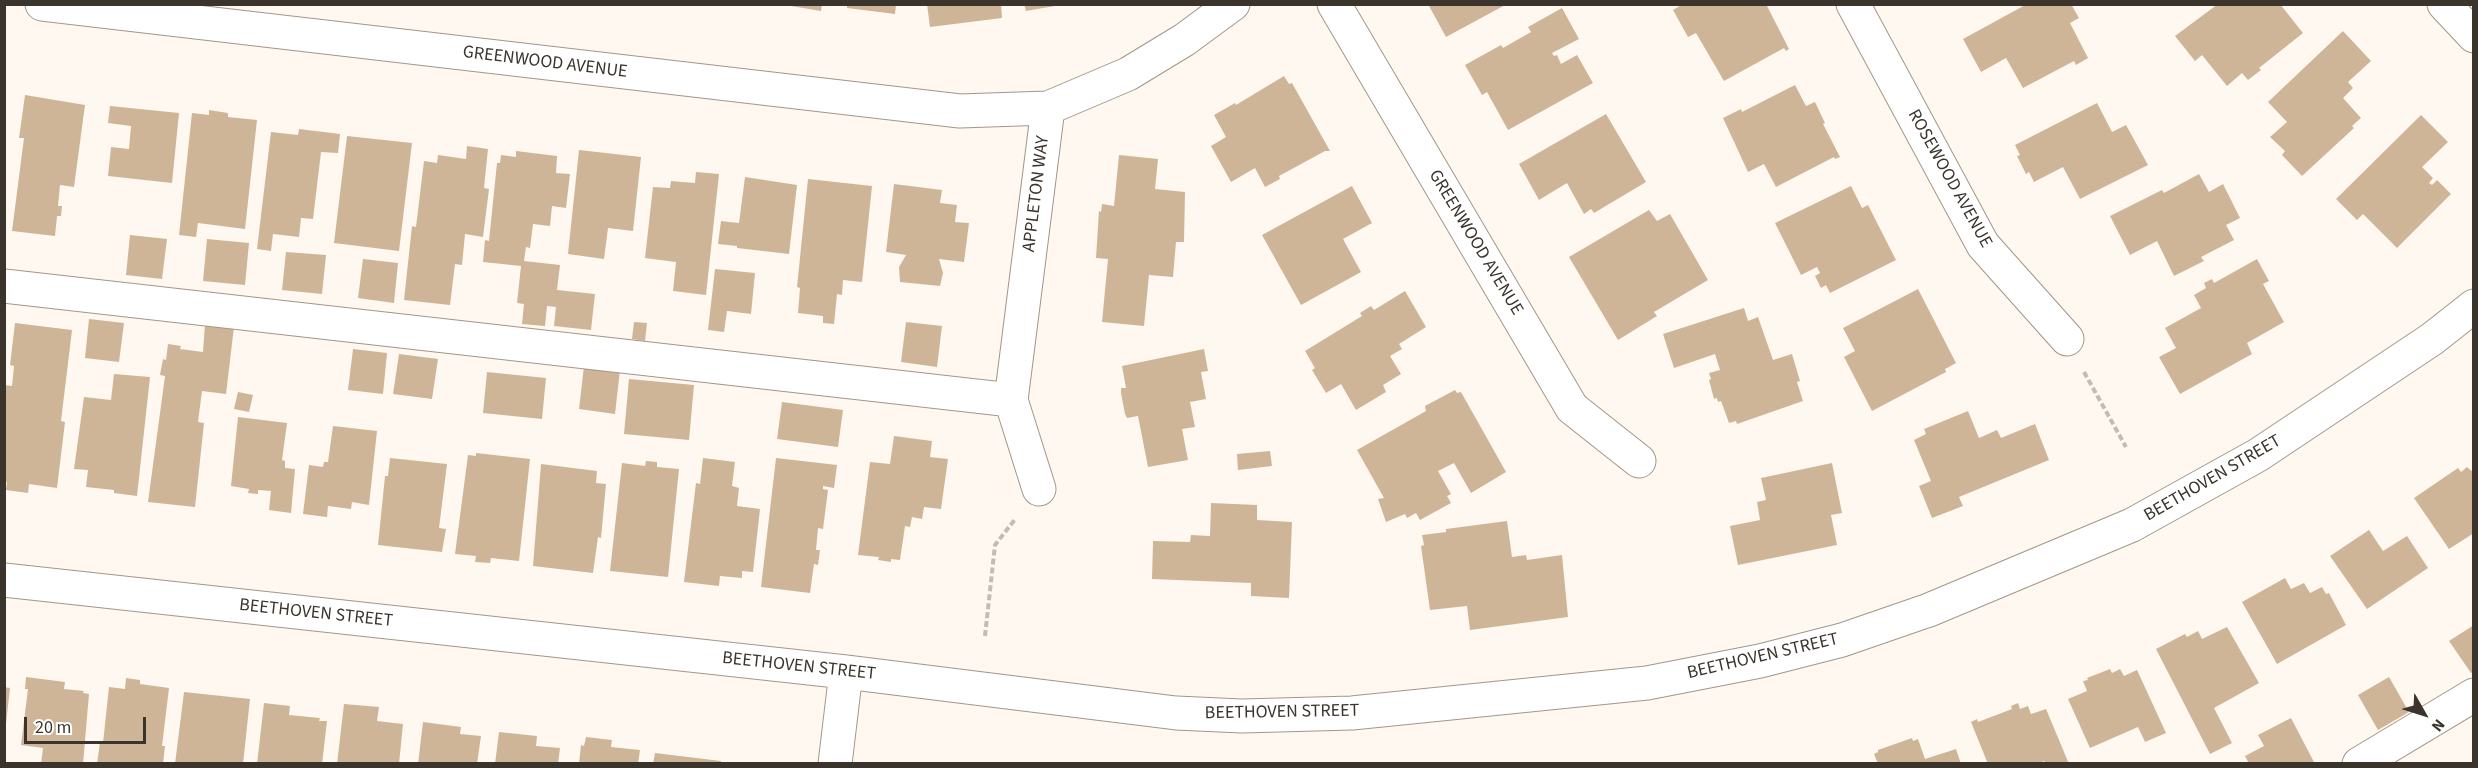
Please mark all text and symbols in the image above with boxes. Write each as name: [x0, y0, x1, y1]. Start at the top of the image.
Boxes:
street label: GREENWOOD AVENUE: [462, 42, 628, 84]
street label: ROSEWOOD AVENUE: [1902, 106, 1996, 252]
street label: APPLETON WAY: [1019, 135, 1055, 253]
street label: GREENWOOD AVENUE: [1423, 166, 1527, 320]
street label: BEETHOVEN STREET: [2141, 431, 2285, 527]
street label: BEETHOVEN STREET: [238, 595, 394, 633]
street label: BEETHOVEN STREET: [1685, 629, 1841, 685]
street label: BEETHOVEN STREET: [721, 648, 877, 686]
north arrow: [2394, 684, 2454, 744]
street label: BEETHOVEN STREET: [1205, 701, 1359, 725]
scale bar: [27, 705, 148, 743]
text: N: [2426, 714, 2450, 736]
text: 20 m: [35, 715, 71, 740]

